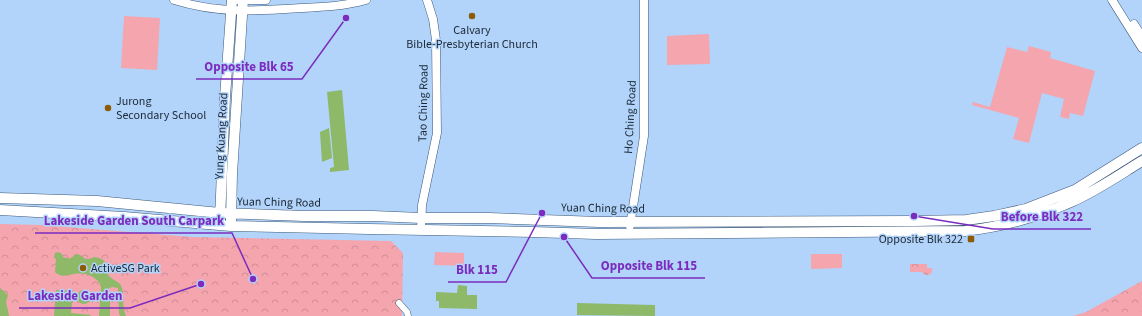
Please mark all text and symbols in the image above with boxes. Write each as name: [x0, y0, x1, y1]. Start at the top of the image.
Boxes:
marker: Calvary Bible-Presbyterian Church: [467, 11, 477, 21]
place label: Calvary Bible-Presbyterian Church: [406, 22, 538, 53]
callout: Opposite Blk 65: [196, 54, 302, 79]
text: Opposite Blk 65: [204, 58, 294, 76]
street label: Tao Ching Road: [414, 64, 433, 142]
street label: Ho Ching Road: [620, 80, 641, 154]
street label: Yung Kuang Road: [211, 92, 232, 181]
place label: Jurong Secondary School: [116, 93, 206, 124]
marker: Jurong Secondary School: [103, 103, 113, 113]
street label: Yuan Ching Road: [236, 193, 321, 212]
street label: Yuan Ching Road: [560, 199, 645, 218]
callout: Before Blk 322: [993, 204, 1091, 229]
callout: Lakeside Garden South Carpark: [35, 208, 232, 233]
text: Before Blk 322: [1001, 208, 1083, 226]
text: Lakeside Garden South Carpark: [44, 212, 225, 230]
place label: Opposite Blk 322: [879, 231, 963, 248]
marker: Opposite Blk 322: [966, 234, 976, 244]
callout: Opposite Blk 115: [592, 253, 705, 278]
callout: Blk 115: [448, 257, 506, 282]
text: Opposite Blk 115: [601, 257, 697, 275]
place label: ActiveSG Park: [91, 260, 160, 277]
text: Blk 115: [456, 261, 498, 279]
marker: ActiveSG Park: [78, 263, 88, 273]
callout: Lakeside Garden: [19, 283, 130, 308]
text: Lakeside Garden: [27, 287, 123, 305]

